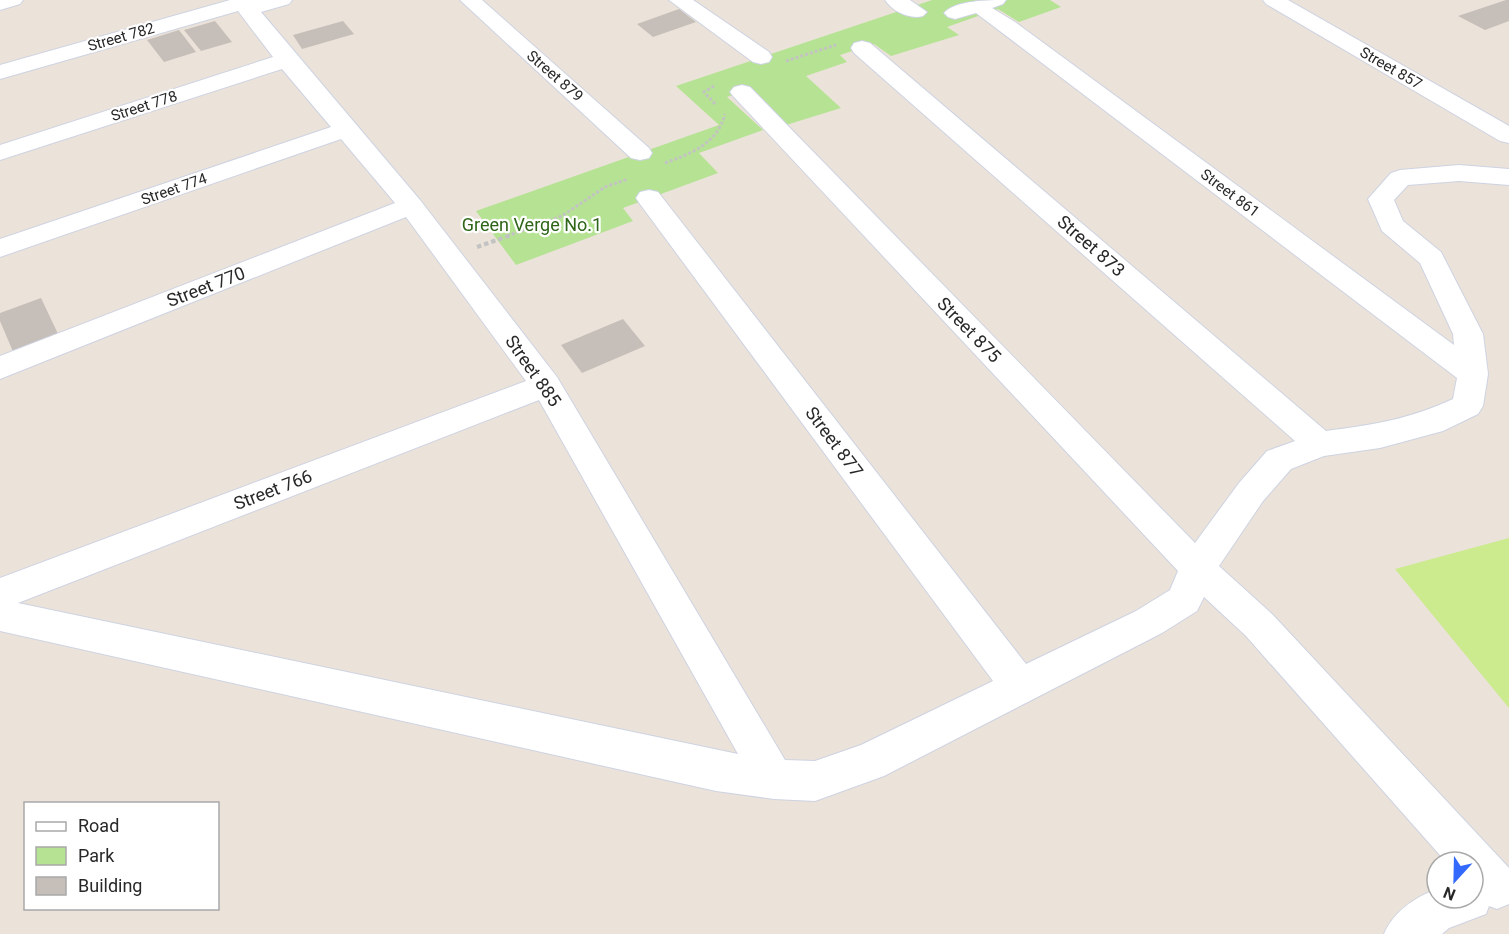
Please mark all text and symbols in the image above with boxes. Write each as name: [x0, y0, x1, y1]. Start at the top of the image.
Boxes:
street label: Street 782: [86, 19, 156, 55]
street label: Street 857: [1357, 43, 1425, 93]
street label: Street 879: [523, 47, 587, 105]
street label: Street 778: [109, 87, 179, 125]
street label: Street 861: [1197, 165, 1263, 221]
street label: Street 774: [139, 169, 210, 209]
street label: Street 873: [1053, 211, 1129, 281]
park label: Green Verge No.1: [462, 214, 602, 235]
street label: Street 770: [164, 262, 248, 311]
street label: Street 875: [933, 293, 1006, 367]
street label: Street 885: [501, 331, 566, 410]
street label: Street 877: [801, 403, 868, 481]
street label: Street 766: [231, 465, 315, 514]
legend: [24, 802, 219, 910]
text: Road: [78, 815, 119, 836]
text: Park: [78, 845, 115, 866]
north arrow: [1425, 850, 1485, 910]
text: Building: [78, 875, 142, 896]
text: N: [1441, 883, 1458, 904]

